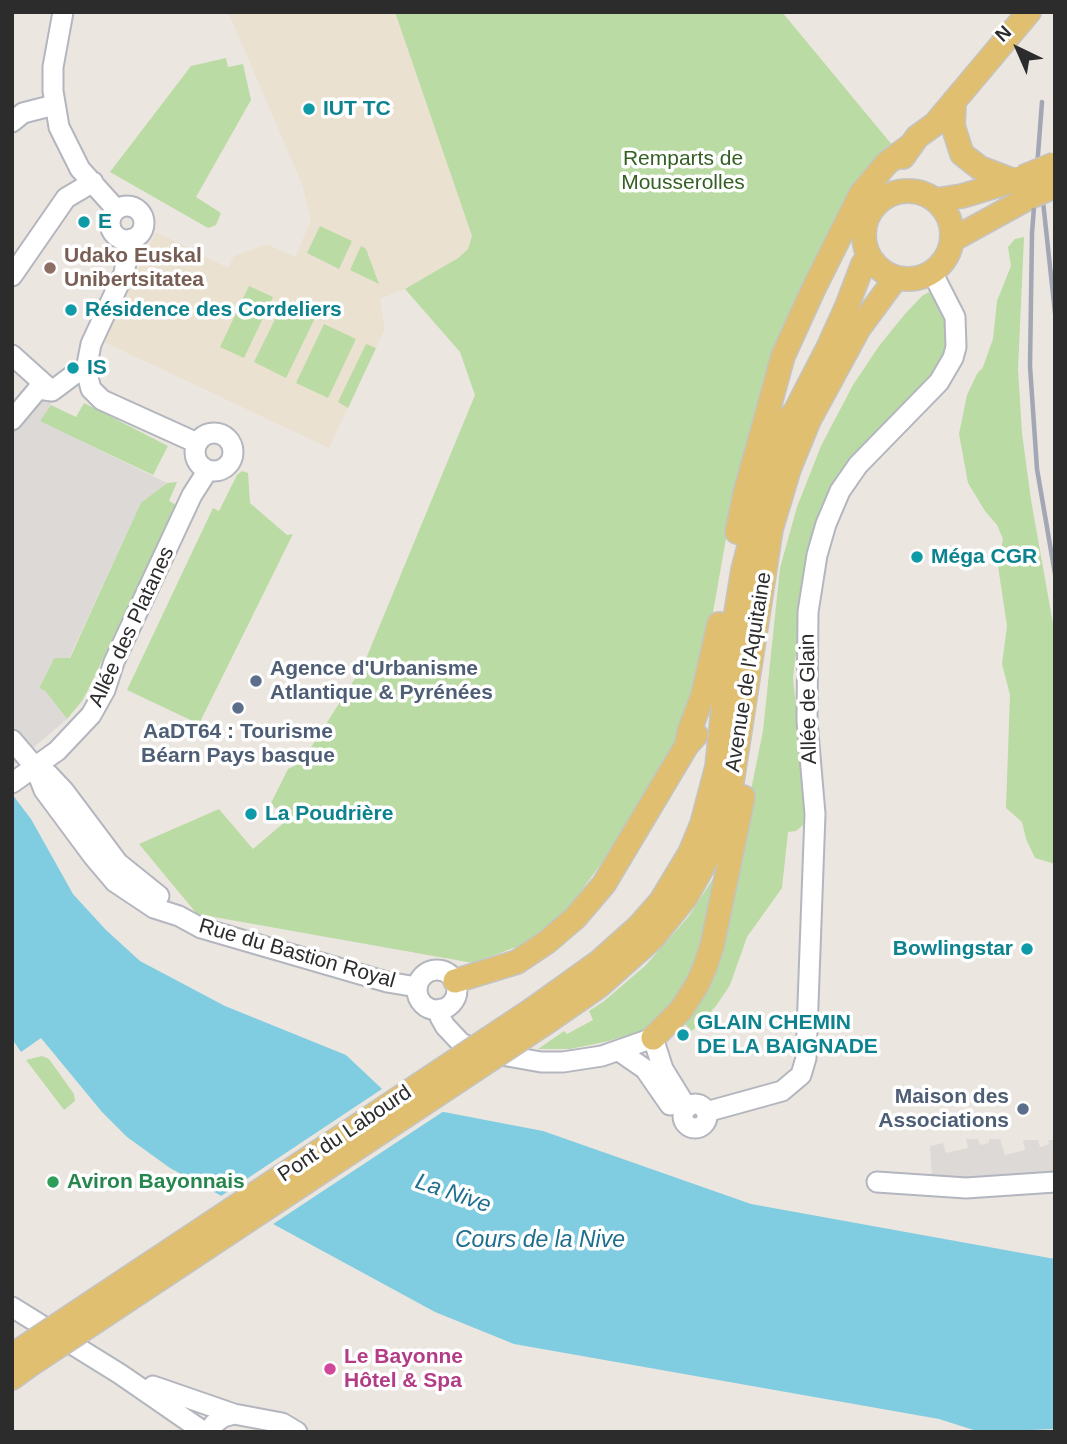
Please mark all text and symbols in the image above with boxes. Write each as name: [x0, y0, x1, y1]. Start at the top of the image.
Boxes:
north arrow: [983, 14, 1053, 84]
text: N: [991, 21, 1015, 46]
place label: IUT TC: [323, 96, 391, 122]
marker: IUT TC: [301, 101, 317, 117]
park label: Remparts de Mousserolles: [621, 146, 745, 196]
place label: E: [98, 209, 112, 235]
marker: E: [76, 214, 92, 230]
place label: Udako Euskal Unibertsitatea: [64, 243, 204, 293]
marker: Udako Euskal Unibertsitatea: [42, 260, 58, 276]
place label: Résidence des Cordeliers: [85, 297, 342, 323]
marker: Résidence des Cordeliers: [63, 302, 79, 318]
place label: IS: [87, 355, 107, 381]
marker: IS: [65, 360, 81, 376]
street label: Allée des Platanes: [84, 543, 180, 711]
place label: Méga CGR: [931, 544, 1037, 570]
marker: Méga CGR: [909, 549, 925, 565]
street label: Avenue de l'Aquitaine: [721, 570, 777, 774]
street label: Allée de Glain: [795, 633, 823, 765]
place label: Agence d'Urbanisme Atlantique & Pyrénées: [270, 656, 493, 706]
marker: Agence d'Urbanisme Atlantique & Pyrénées: [248, 673, 264, 689]
marker: AaDT64 : Tourisme Béarn Pays basque: [230, 700, 246, 716]
place label: AaDT64 : Tourisme Béarn Pays basque: [141, 719, 335, 769]
place label: La Poudrière: [265, 801, 393, 827]
marker: La Poudrière: [243, 806, 259, 822]
street label: Rue du Bastion Royal: [196, 914, 398, 994]
place label: Bowlingstar: [893, 936, 1013, 962]
marker: Bowlingstar: [1019, 941, 1035, 957]
place label: GLAIN CHEMIN DE LA BAIGNADE: [697, 1010, 878, 1060]
marker: GLAIN CHEMIN DE LA BAIGNADE: [675, 1027, 691, 1043]
street label: Pont du Labourd: [274, 1080, 416, 1188]
place label: Maison des Associations: [878, 1084, 1009, 1134]
marker: Maison des Associations: [1015, 1101, 1031, 1117]
water label: La Nive: [412, 1168, 494, 1220]
place label: Aviron Bayonnais: [67, 1169, 245, 1195]
marker: Aviron Bayonnais: [45, 1174, 61, 1190]
water label: Cours de la Nive: [455, 1227, 625, 1255]
place label: Le Bayonne Hôtel & Spa: [344, 1344, 463, 1394]
marker: Le Bayonne Hôtel & Spa: [322, 1361, 338, 1377]

